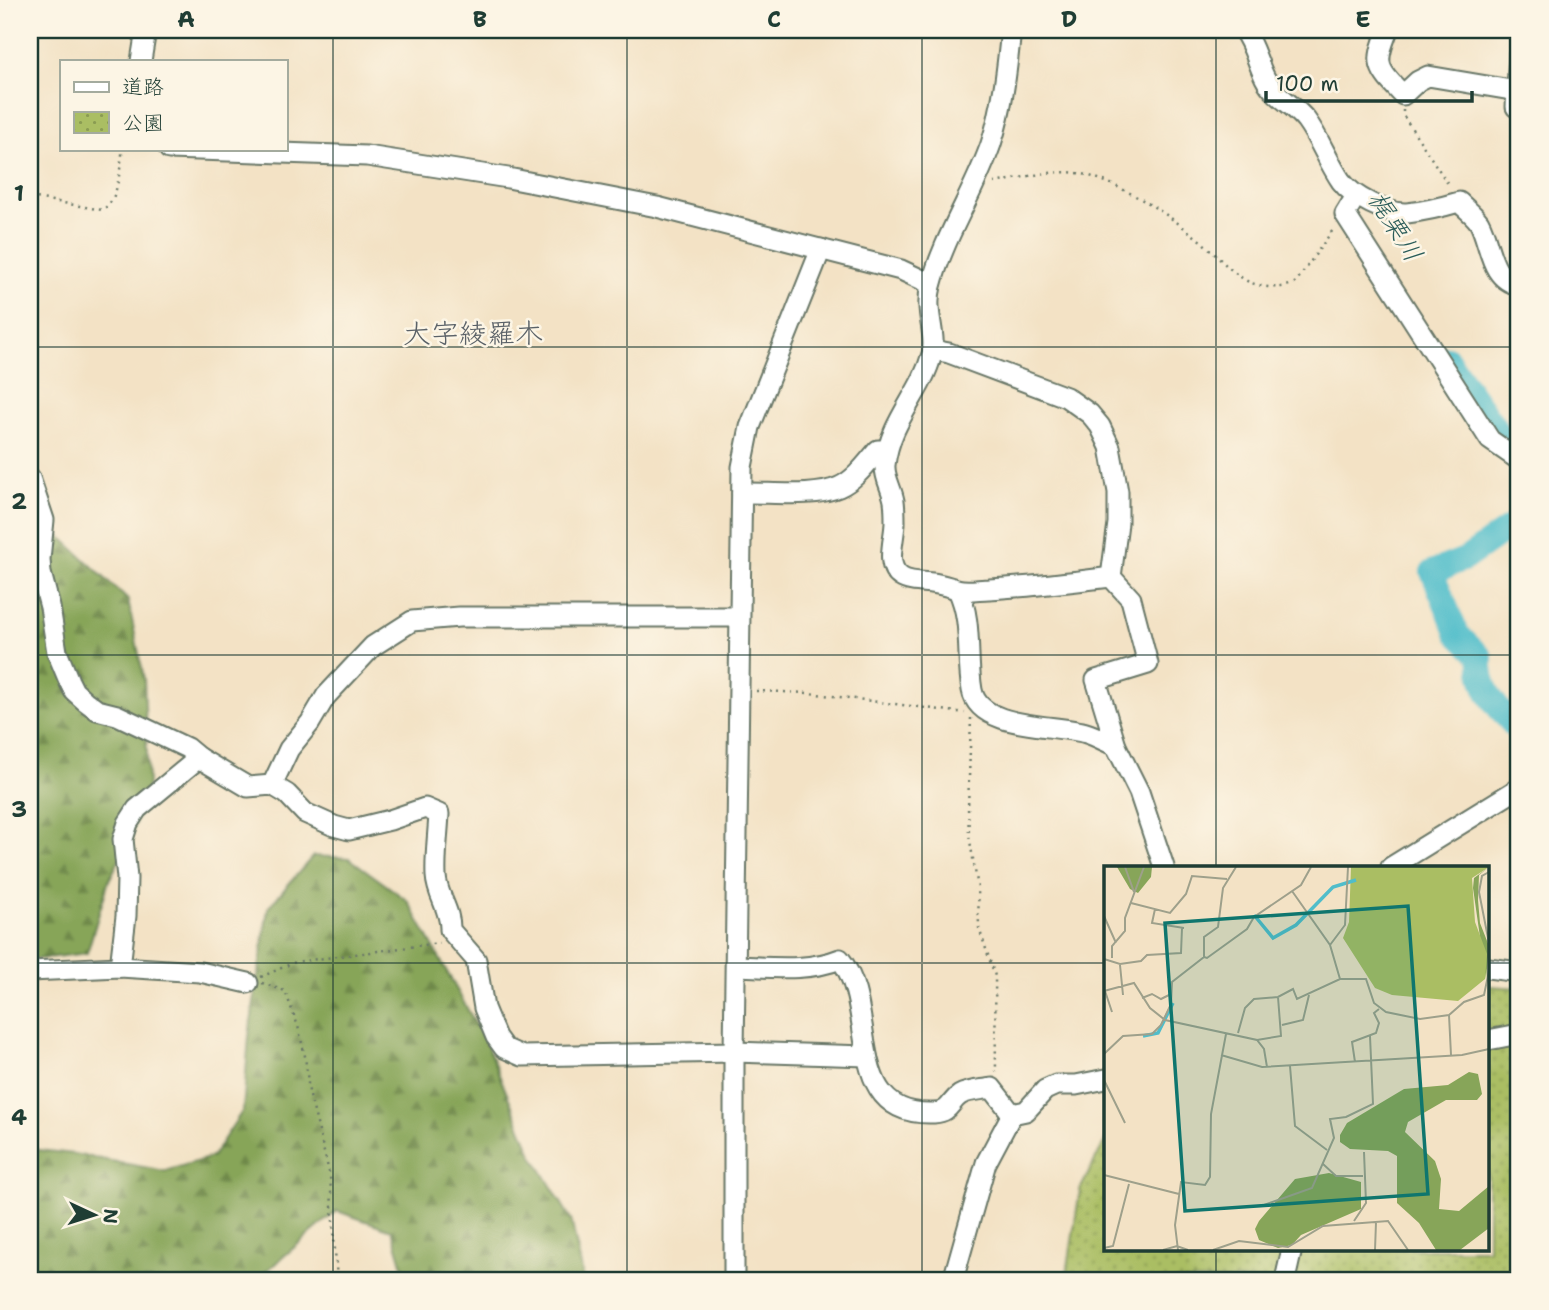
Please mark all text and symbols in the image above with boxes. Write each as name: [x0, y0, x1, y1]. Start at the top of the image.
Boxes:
text: A: [177, 4, 195, 34]
text: B: [473, 4, 487, 34]
text: C: [767, 4, 781, 34]
text: D: [1061, 4, 1077, 34]
text: E: [1355, 4, 1371, 34]
legend: [60, 60, 287, 150]
scale bar: [1266, 60, 1472, 104]
text: 100 m: [1276, 70, 1339, 98]
text: 道路: [122, 73, 164, 101]
text: 公園: [122, 109, 164, 137]
text: 1: [14, 178, 24, 208]
water label: 梶栗川: [1360, 184, 1432, 268]
district label: 大字綾羅木: [403, 314, 543, 352]
text: 2: [11, 486, 27, 516]
text: 3: [11, 794, 27, 824]
inset map: [1104, 866, 1490, 1250]
text: 4: [11, 1102, 27, 1132]
north arrow: [60, 1180, 130, 1250]
text: N: [97, 1208, 123, 1225]

